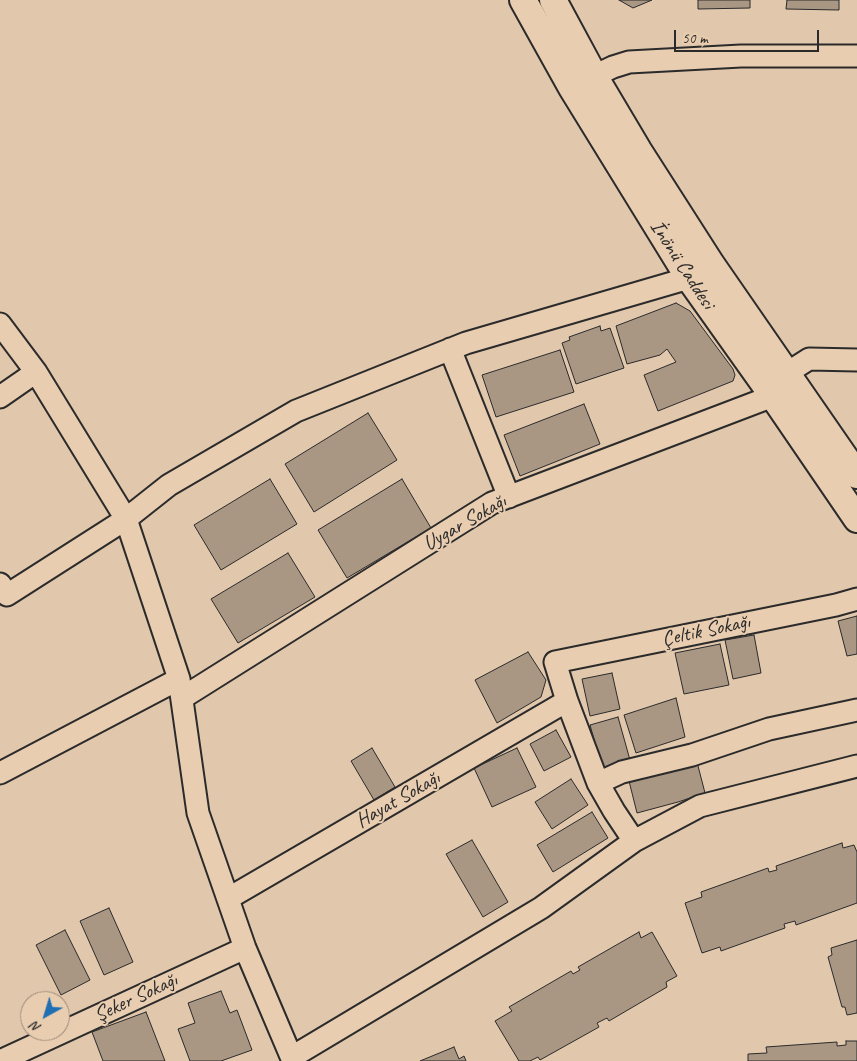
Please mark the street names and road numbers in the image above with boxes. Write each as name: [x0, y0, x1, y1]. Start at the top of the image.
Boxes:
street label: İnönü Caddesi: [644, 216, 720, 314]
street label: Uygar Sokağı: [419, 489, 511, 557]
street label: Çeltik Sokağı: [660, 609, 752, 653]
street label: Hayat Sokağı: [351, 766, 445, 834]
street label: Şeker Sokağı: [90, 968, 182, 1028]

